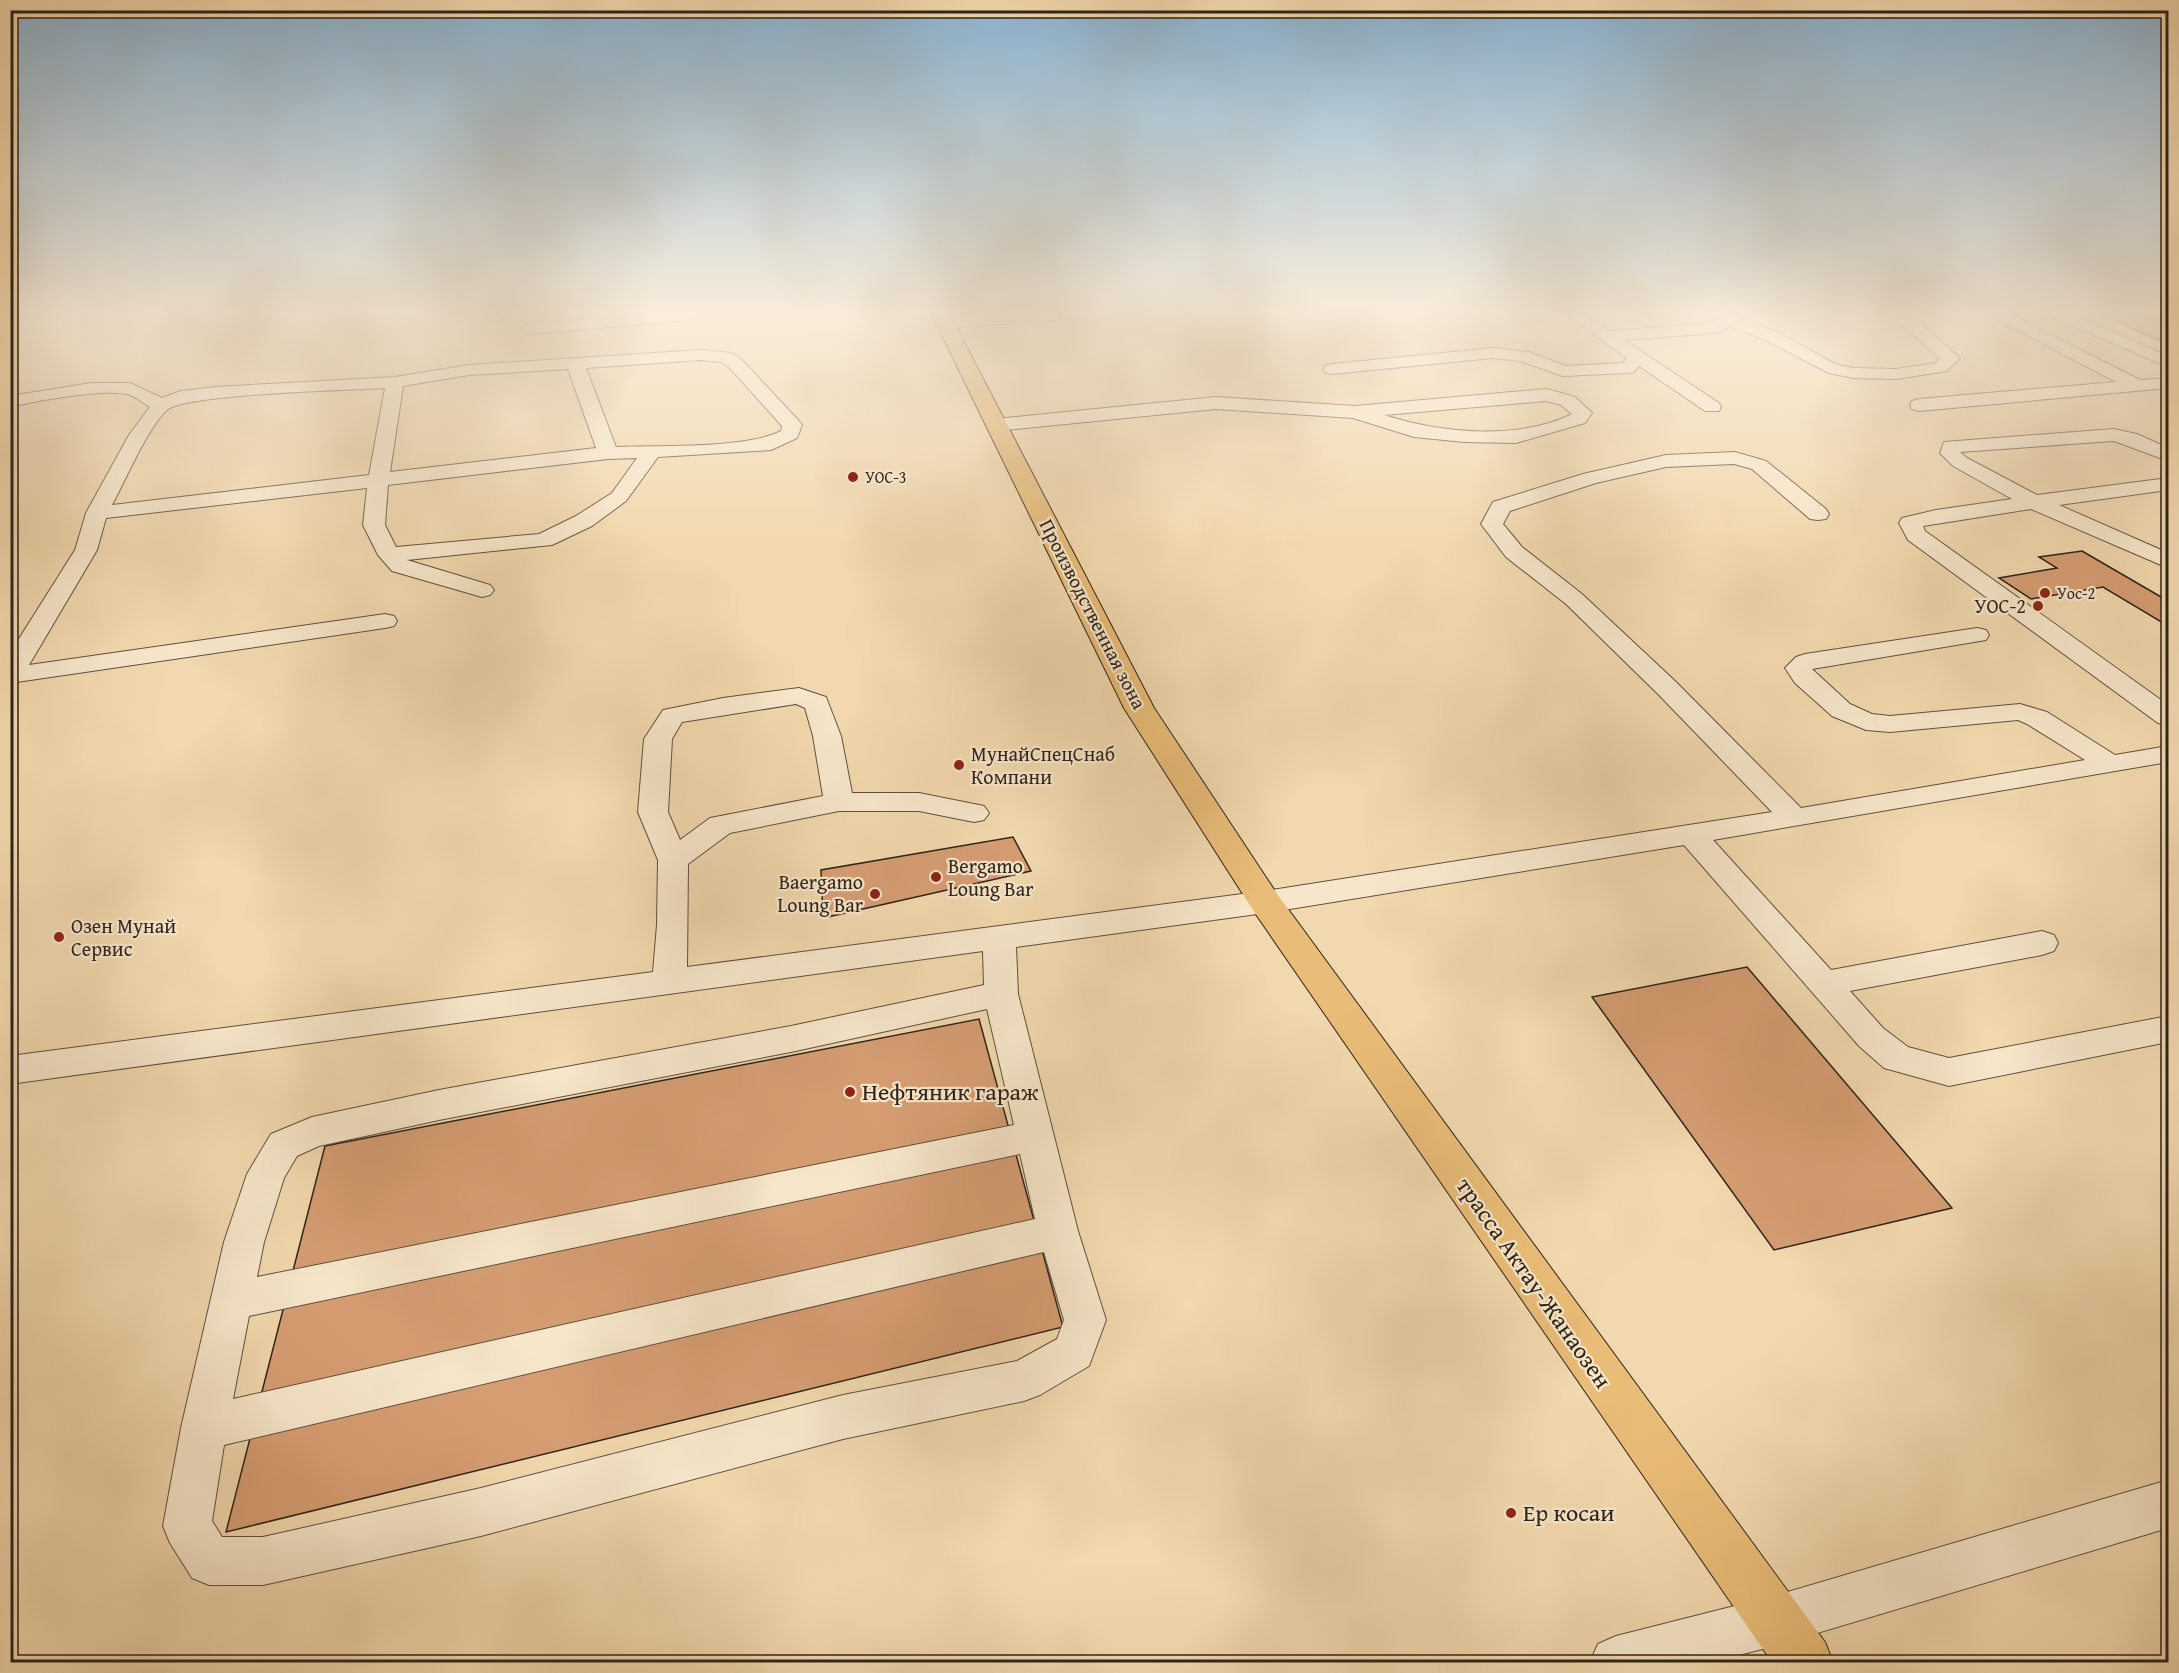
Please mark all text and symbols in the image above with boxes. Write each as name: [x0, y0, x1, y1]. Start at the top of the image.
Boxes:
place label: УОС-3: [865, 465, 906, 489]
marker: УОС-3: [846, 470, 860, 484]
street label: Производственная зона: [1033, 514, 1154, 714]
place label: Уос-2: [2057, 581, 2095, 605]
marker: Уос-2: [2038, 586, 2052, 600]
place label: УОС-2: [1974, 591, 2026, 620]
marker: УОС-2: [2031, 599, 2045, 613]
place label: МунайСпецСнаб Компани: [971, 739, 1115, 791]
marker: МунайСпецСнаб Компани: [952, 758, 966, 772]
place label: Bergamo Loung Bar: [948, 851, 1033, 903]
place label: Baergamo Loung Bar: [778, 867, 863, 919]
marker: Bergamo Loung Bar: [929, 870, 943, 884]
marker: Baergamo Loung Bar: [868, 887, 882, 901]
place label: Озен Мунай Сервис: [71, 911, 176, 963]
marker: Озен Мунай Сервис: [52, 930, 66, 944]
place label: Нефтяник гараж: [862, 1074, 1039, 1109]
marker: Нефтяник гараж: [843, 1085, 857, 1099]
street label: трасса Актау-Жанаозен: [1448, 1170, 1621, 1395]
place label: Ер косаи: [1523, 1495, 1615, 1530]
marker: Ер косаи: [1504, 1506, 1518, 1520]

